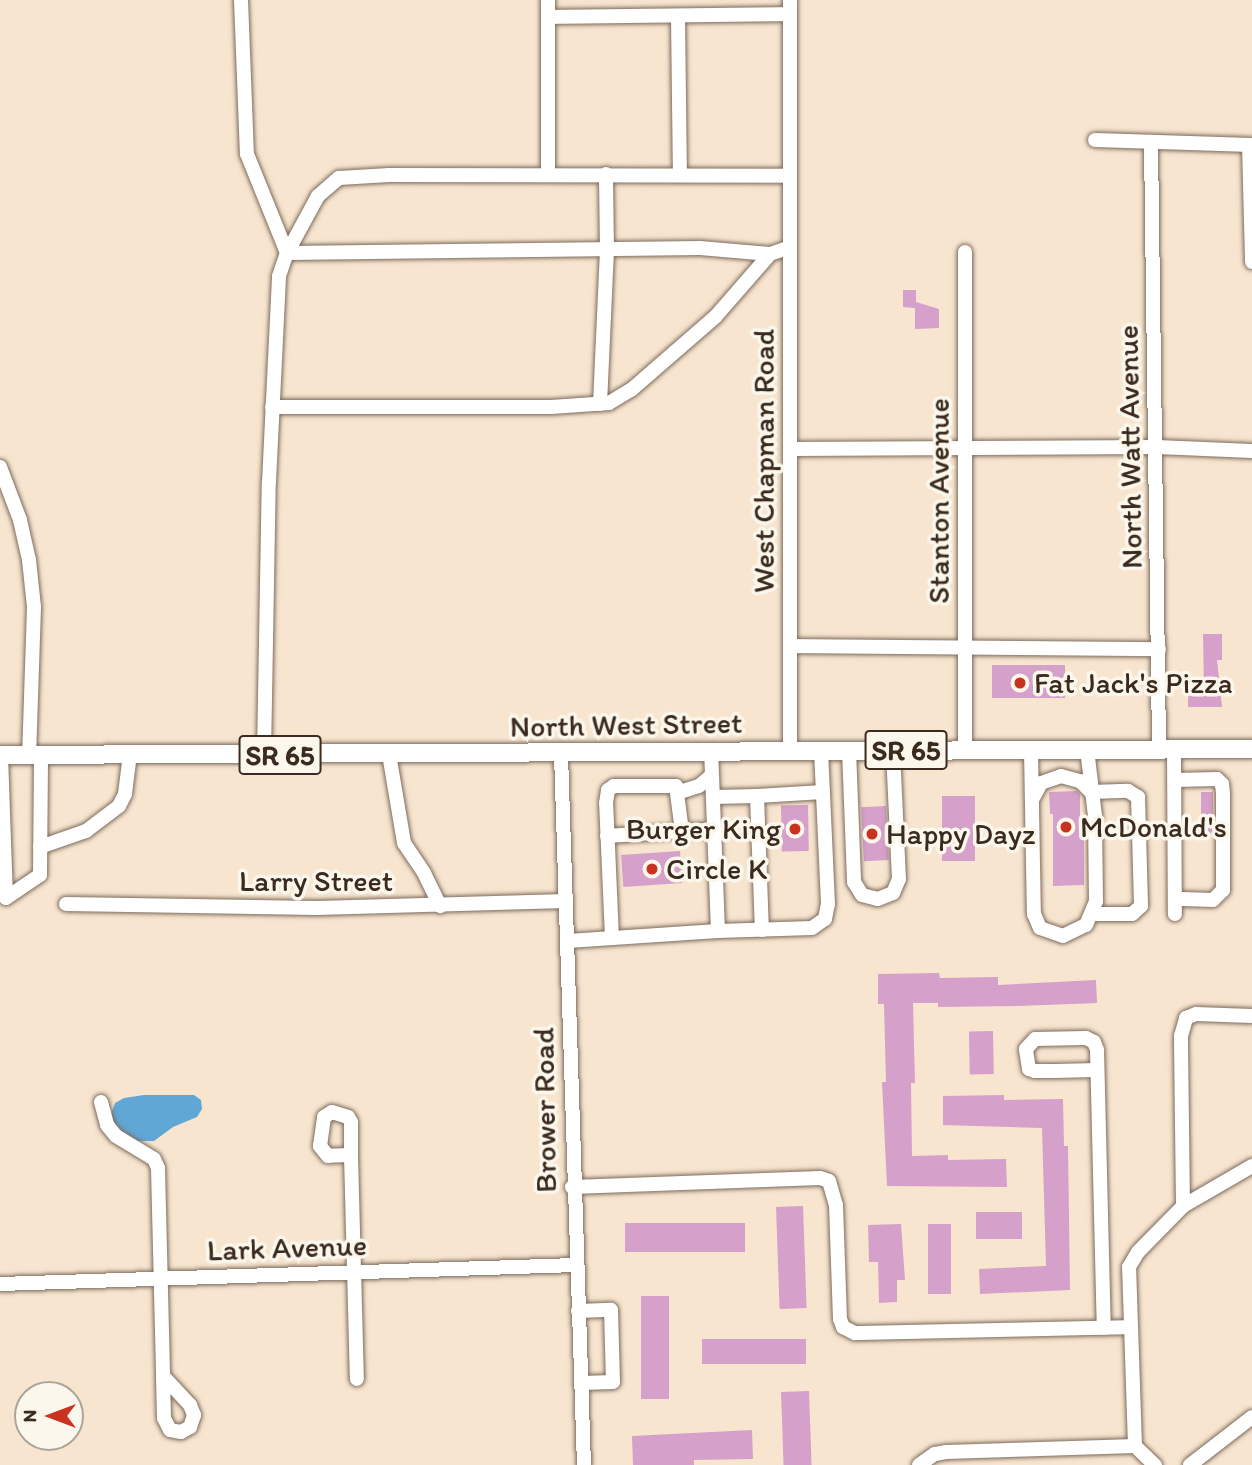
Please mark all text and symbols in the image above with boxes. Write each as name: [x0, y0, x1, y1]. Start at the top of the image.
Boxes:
street label: North Watt Avenue: [1110, 325, 1150, 569]
street label: West Chapman Road: [746, 329, 782, 593]
street label: Stanton Avenue: [921, 399, 957, 603]
place label: Fat Jack's Pizza: [1034, 665, 1234, 701]
marker: Fat Jack's Pizza: [1012, 675, 1028, 691]
street label: North West Street: [510, 705, 742, 745]
road number: SR 65: [864, 726, 948, 774]
road number: SR 65: [238, 730, 322, 780]
place label: McDonald's: [1080, 809, 1227, 845]
place label: Burger King: [626, 811, 781, 847]
place label: Happy Dayz: [886, 816, 1037, 852]
marker: McDonald's: [1058, 819, 1074, 835]
marker: Burger King: [787, 821, 803, 837]
marker: Happy Dayz: [864, 826, 880, 842]
place label: Circle K: [666, 851, 767, 887]
marker: Circle K: [644, 861, 660, 877]
street label: Larry Street: [239, 863, 393, 899]
street label: Brower Road: [526, 1027, 564, 1193]
street label: Lark Avenue: [207, 1227, 367, 1269]
north arrow: [14, 1381, 84, 1451]
text: N: [18, 1410, 41, 1422]

